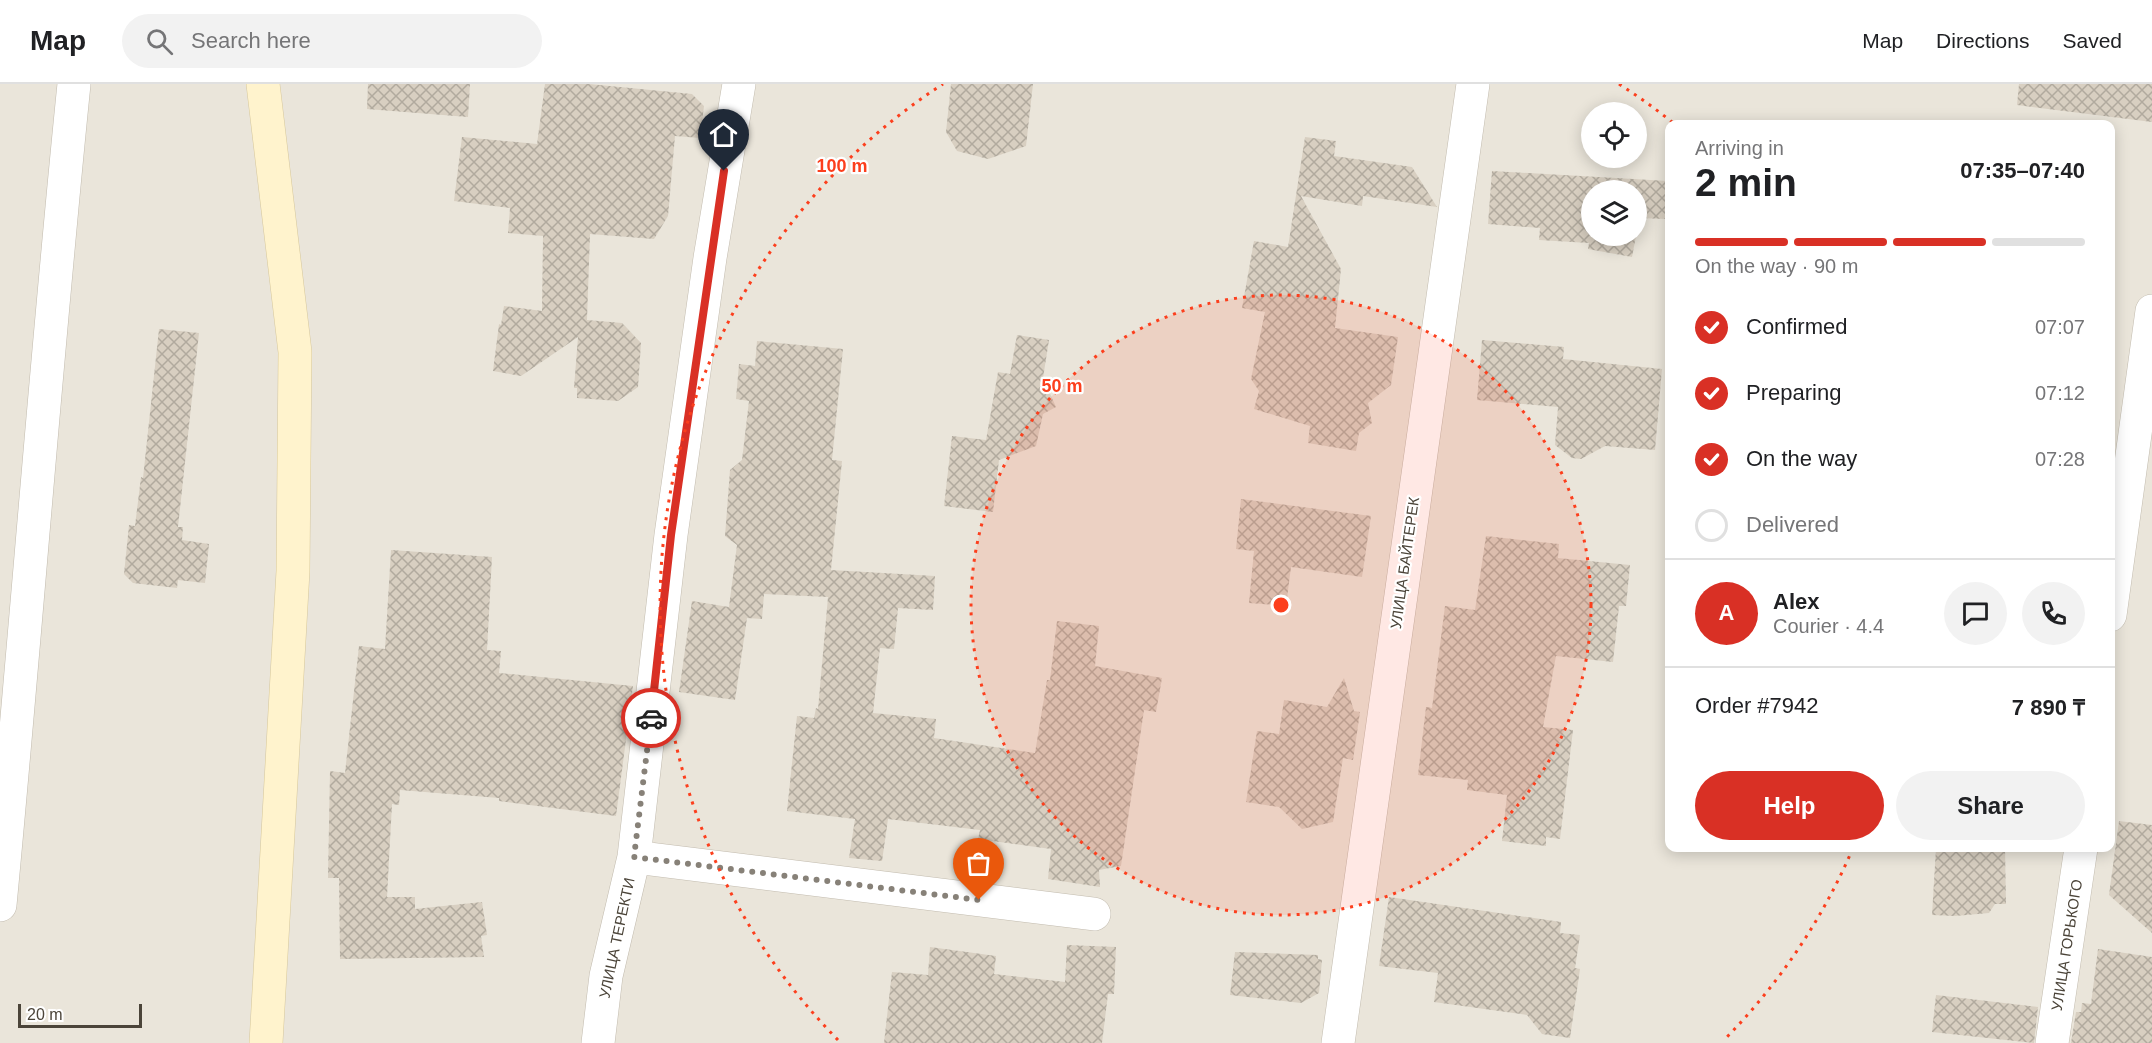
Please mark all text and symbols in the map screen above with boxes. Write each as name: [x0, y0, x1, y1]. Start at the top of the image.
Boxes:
search box: [122, 14, 542, 68]
text: Map: [30, 25, 86, 56]
icon: search: [143, 25, 176, 58]
text: Search here: [191, 28, 311, 53]
text: Map: [1862, 29, 1903, 52]
text: Directions: [1936, 29, 2029, 52]
text: Saved: [2062, 29, 2122, 52]
map controls: [1581, 102, 1647, 246]
button: locate: [1581, 102, 1647, 168]
pin: [698, 109, 749, 171]
icon: home: [707, 118, 740, 151]
text: Arriving in: [1695, 137, 1784, 159]
text: 100 m: [816, 156, 868, 176]
text: 07:35–07:40: [1960, 158, 2085, 183]
text: 2 min: [1695, 161, 1797, 204]
button: layers: [1581, 180, 1647, 246]
text: On the way · 90 m: [1695, 255, 1858, 277]
icon: check: [1695, 311, 1728, 344]
text: Confirmed: [1746, 314, 1847, 339]
text: 07:07: [2035, 316, 2085, 338]
text: 50 m: [1041, 376, 1083, 396]
icon: check: [1695, 377, 1728, 410]
text: Preparing: [1746, 380, 1841, 405]
text: 07:12: [2035, 382, 2085, 404]
icon: check: [1695, 443, 1728, 476]
text: On the way: [1746, 446, 1857, 471]
text: 07:28: [2035, 448, 2085, 470]
street label: УЛИЦА БАЙТЕРЕК: [1387, 496, 1422, 630]
text: Delivered: [1746, 512, 1839, 537]
button: chat: [1944, 582, 2007, 645]
button: phone: [2022, 582, 2085, 645]
text: Alex: [1773, 589, 1819, 614]
centre of rings: [1271, 595, 1291, 615]
text: A: [1719, 600, 1734, 625]
text: Courier · 4.4: [1773, 615, 1884, 637]
courier: [621, 688, 681, 748]
text: Order #7942: [1695, 693, 1819, 718]
text: 7 890 ₸: [2012, 695, 2085, 720]
icon: car: [635, 702, 668, 735]
button: Help: [1695, 771, 1884, 840]
button: Share: [1896, 771, 2085, 840]
pin: [953, 838, 1004, 900]
icon: bag: [962, 847, 995, 880]
street label: УЛИЦА ТЕРЕКТИ: [595, 876, 638, 1000]
street label: УЛИЦА ГОРЬКОГО: [2048, 878, 2085, 1012]
scale bar: [18, 1001, 142, 1028]
text: 20 m: [27, 1006, 63, 1023]

